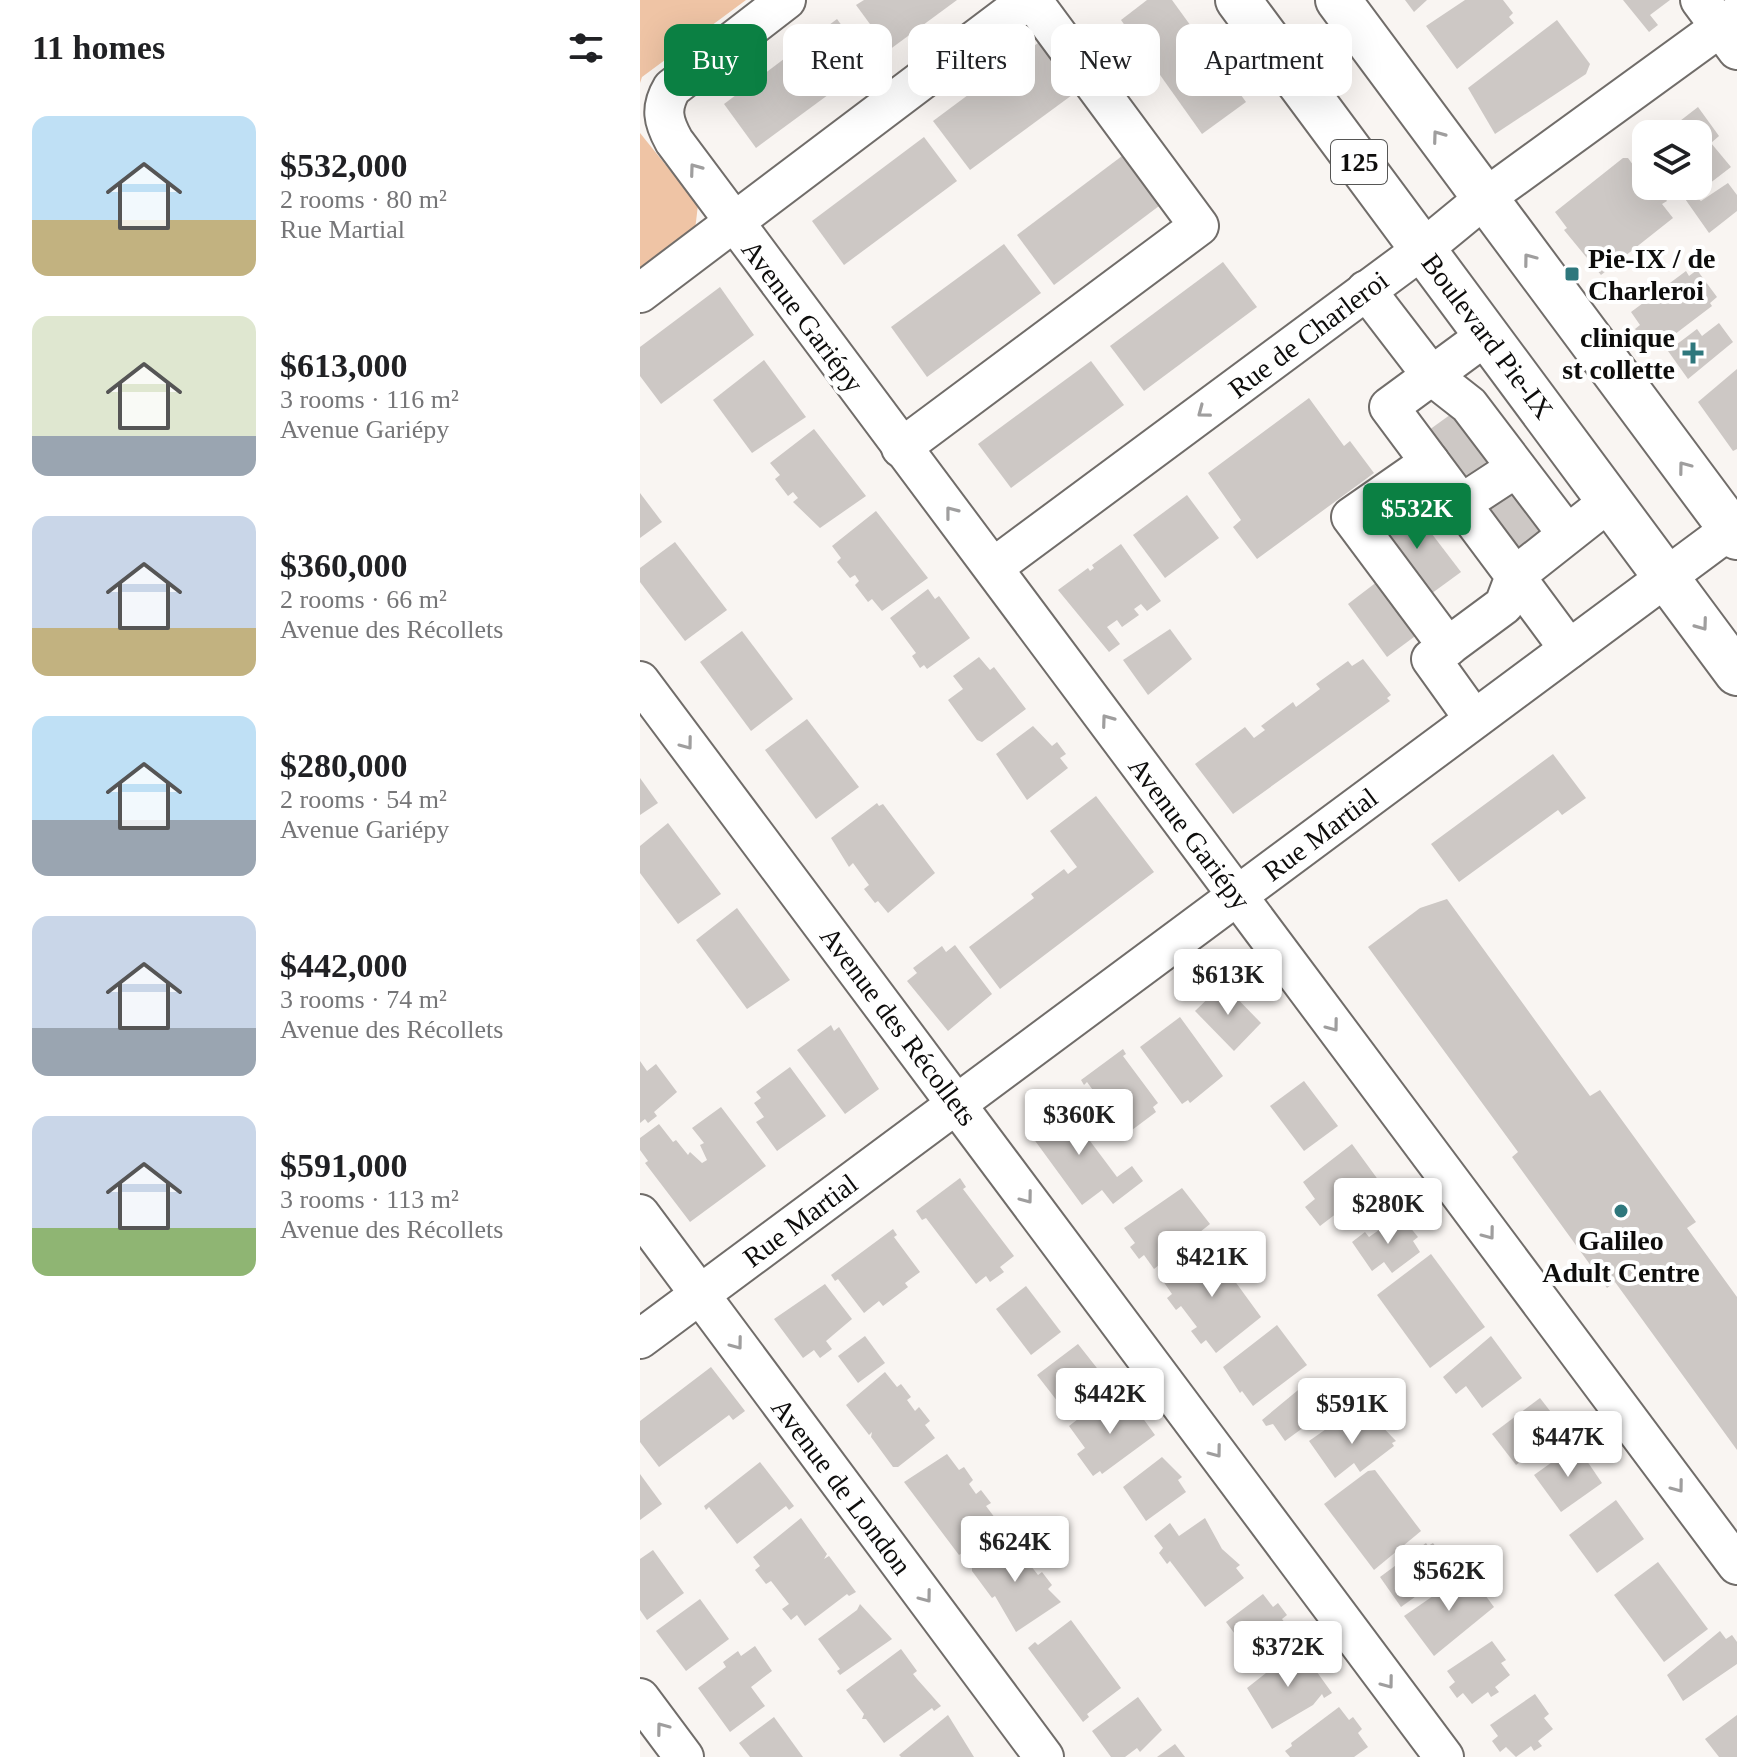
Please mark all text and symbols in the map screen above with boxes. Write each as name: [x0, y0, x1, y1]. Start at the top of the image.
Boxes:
chip: Buy: [664, 24, 767, 96]
chip: Rent: [783, 24, 892, 96]
chip: Filters: [908, 24, 1035, 96]
chip: New: [1051, 24, 1160, 96]
chip: Apartment: [1176, 24, 1352, 96]
icon: filters: [564, 26, 608, 70]
text: 11 homes: [32, 29, 165, 66]
map controls: [1632, 120, 1712, 200]
button: layers: [1632, 120, 1712, 200]
one-way arrow: [1433, 130, 1448, 144]
road number: 125: [1331, 140, 1387, 184]
text: $532,000: [280, 147, 408, 184]
icon: home: [96, 148, 192, 244]
one-way arrow: [690, 164, 705, 178]
text: 2 rooms · 80 m²: [280, 185, 447, 214]
text: Rue Martial: [280, 215, 405, 244]
street label: Avenue Gariépy: [735, 234, 870, 398]
place label: Pie-IX / de Charleroi: [1588, 243, 1716, 306]
street label: Boulevard Pie-IX: [1416, 248, 1560, 425]
one-way arrow: [1524, 253, 1539, 267]
street label: Rue de Charleroi: [1223, 264, 1394, 404]
marker: Pie-IX / de Charleroi: [1563, 265, 1581, 283]
place label: clinique st collette: [1562, 322, 1675, 385]
marker: clinique st collette: [1682, 342, 1704, 364]
text: $613,000: [280, 347, 408, 384]
icon: home: [96, 348, 192, 444]
text: 3 rooms · 116 m²: [280, 385, 459, 414]
one-way arrow: [1197, 402, 1212, 416]
text: Avenue Gariépy: [280, 415, 449, 444]
one-way arrow: [1680, 461, 1694, 476]
pin: $532K: [1361, 483, 1473, 551]
text: $532K: [1381, 494, 1453, 523]
one-way arrow: [947, 506, 961, 521]
text: $360,000: [280, 547, 408, 584]
icon: home: [96, 548, 192, 644]
text: 2 rooms · 66 m²: [280, 585, 447, 614]
text: Avenue des Récollets: [280, 615, 503, 644]
one-way arrow: [1692, 616, 1707, 631]
one-way arrow: [1102, 715, 1117, 729]
one-way arrow: [677, 735, 691, 750]
text: $280,000: [280, 747, 408, 784]
icon: home: [96, 748, 192, 844]
street label: Avenue Gariépy: [1122, 751, 1257, 915]
street label: Rue Martial: [1257, 781, 1384, 887]
text: 2 rooms · 54 m²: [280, 785, 447, 814]
text: Avenue Gariépy: [280, 815, 449, 844]
street label: Avenue des Récollets: [814, 921, 983, 1132]
text: $442,000: [280, 947, 408, 984]
icon: home: [96, 948, 192, 1044]
pin: $613K: [1172, 949, 1284, 1017]
text: $613K: [1192, 960, 1264, 989]
text: 3 rooms · 74 m²: [280, 985, 447, 1014]
text: Avenue des Récollets: [280, 1015, 503, 1044]
one-way arrow: [1324, 1017, 1338, 1031]
pin: $360K: [1023, 1089, 1135, 1157]
text: $360K: [1043, 1100, 1115, 1129]
text: $591,000: [280, 1147, 408, 1184]
icon: home: [96, 1148, 192, 1244]
street label: Rue Martial: [737, 1167, 864, 1273]
pin: $280K: [1332, 1178, 1444, 1246]
text: 3 rooms · 113 m²: [280, 1185, 459, 1214]
text: $280K: [1352, 1189, 1424, 1218]
one-way arrow: [1018, 1190, 1032, 1204]
marker: Galileo Adult Centre: [1612, 1202, 1630, 1220]
text: Avenue des Récollets: [280, 1215, 503, 1244]
one-way arrow: [1480, 1225, 1494, 1240]
place label: Galileo Adult Centre: [1542, 1225, 1700, 1288]
pin: $421K: [1156, 1231, 1268, 1299]
text: $421K: [1176, 1242, 1248, 1271]
one-way arrow: [727, 1335, 742, 1350]
pin: $442K: [1054, 1368, 1166, 1436]
pin: $591K: [1296, 1378, 1408, 1446]
text: $442K: [1074, 1379, 1146, 1408]
text: $591K: [1316, 1389, 1388, 1418]
street label: Avenue de London: [765, 1392, 918, 1580]
pin: $447K: [1512, 1411, 1624, 1479]
text: $447K: [1532, 1422, 1604, 1451]
one-way arrow: [1207, 1443, 1221, 1457]
one-way arrow: [1669, 1478, 1683, 1493]
pin: $624K: [959, 1516, 1071, 1584]
text: $624K: [979, 1527, 1051, 1556]
pin: $562K: [1393, 1545, 1505, 1613]
text: $562K: [1413, 1556, 1485, 1585]
one-way arrow: [916, 1589, 930, 1603]
pin: $372K: [1232, 1621, 1344, 1689]
text: $372K: [1252, 1632, 1324, 1661]
one-way arrow: [1379, 1674, 1393, 1688]
one-way arrow: [657, 1722, 672, 1736]

